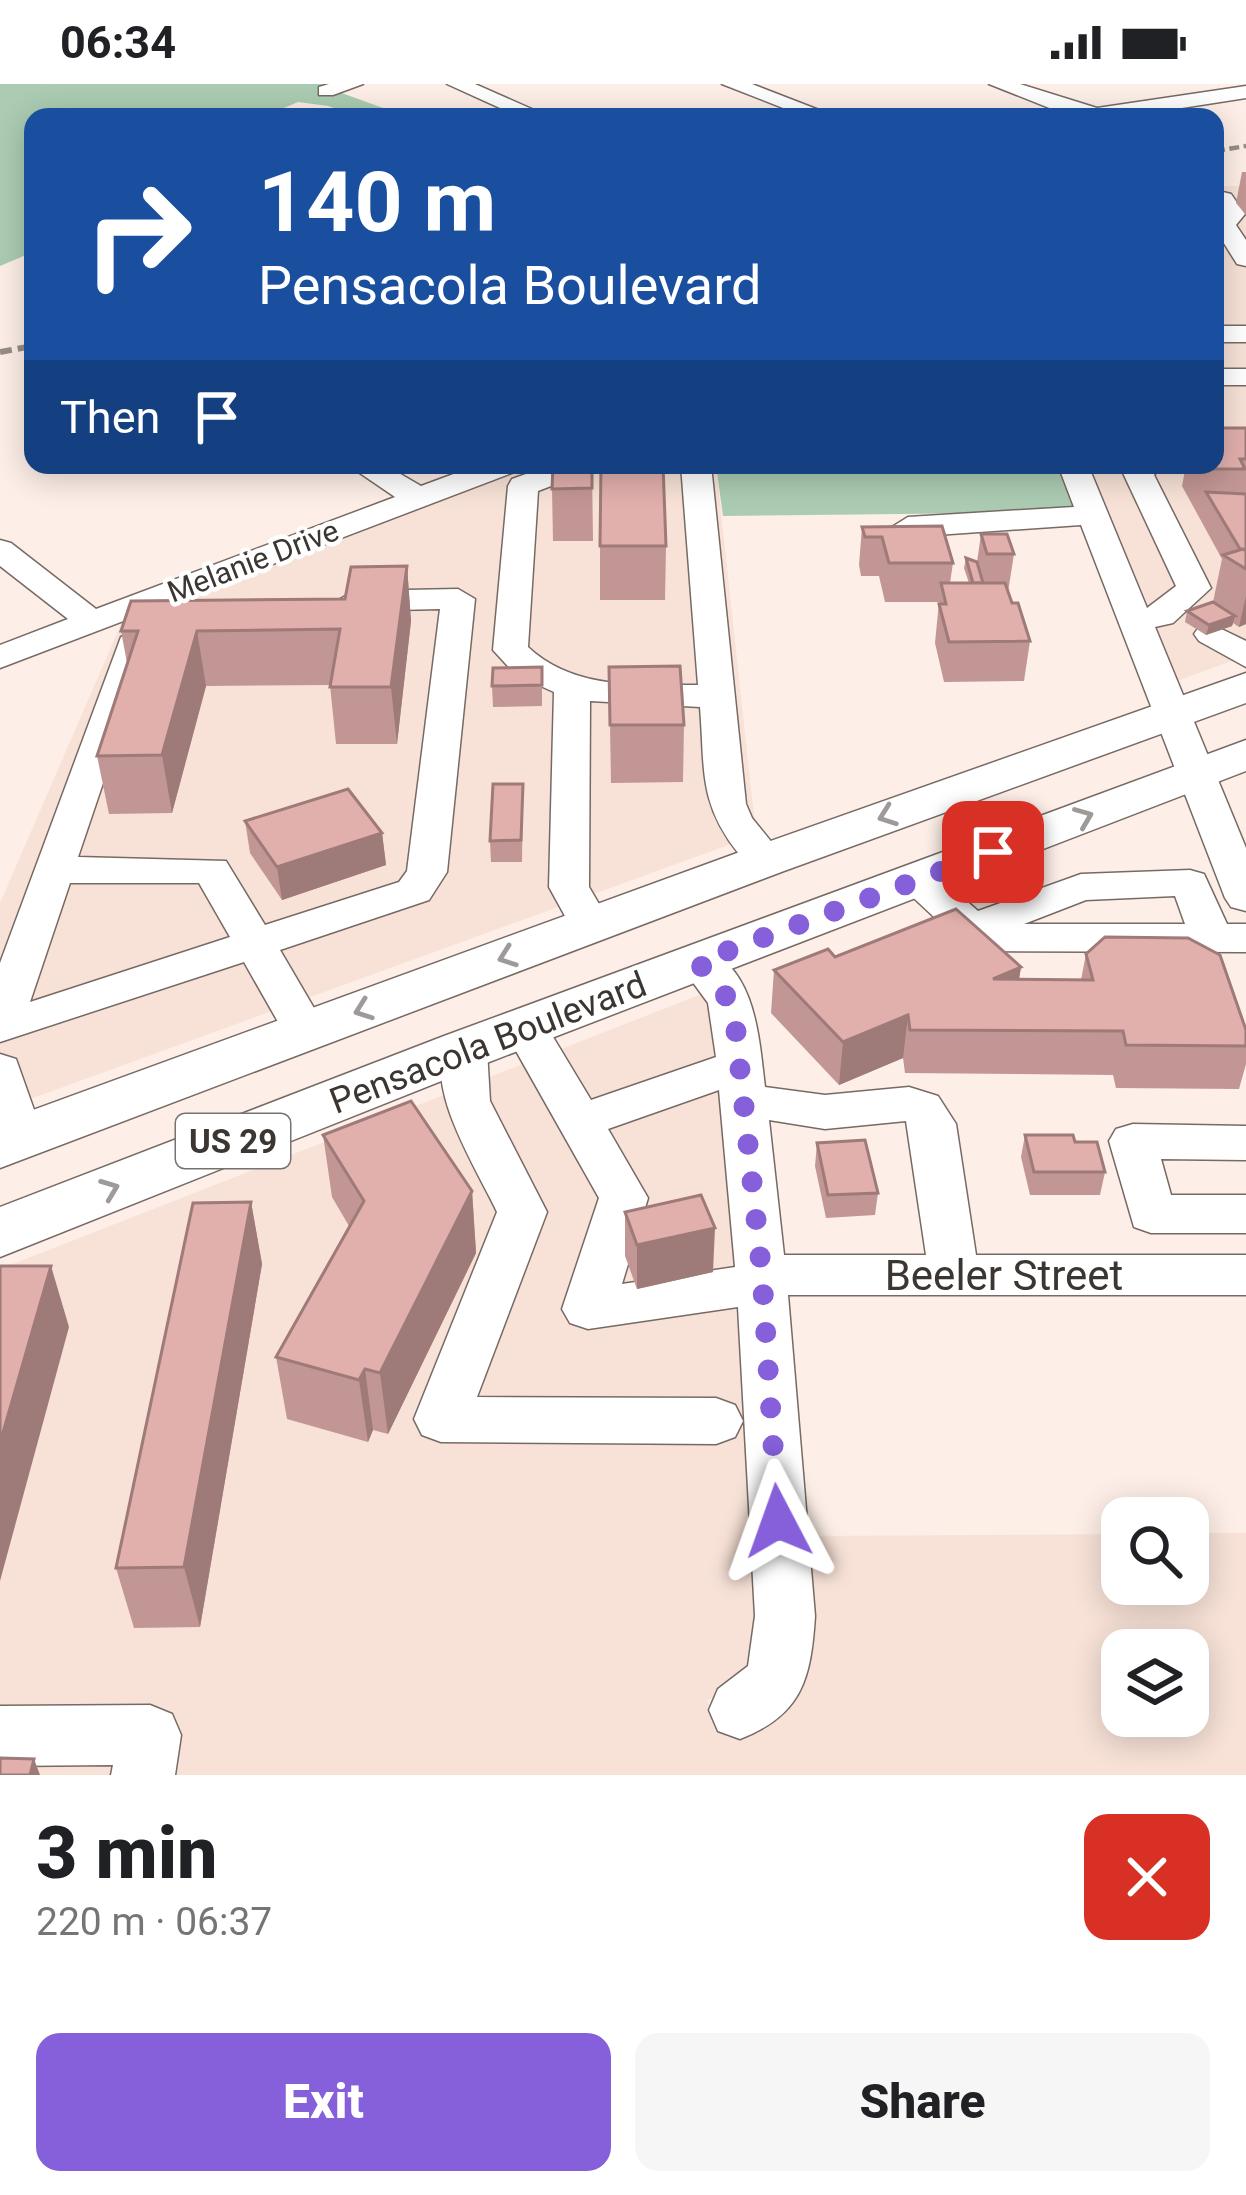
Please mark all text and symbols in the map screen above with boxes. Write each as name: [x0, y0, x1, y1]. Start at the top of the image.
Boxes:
text: 06:34: [60, 16, 176, 69]
text: 140 m: [258, 153, 496, 252]
icon: right: [60, 156, 216, 312]
text: Pensacola Boulevard: [258, 254, 761, 317]
icon: arrive: [184, 384, 250, 450]
text: Then: [60, 391, 160, 444]
street label: Melanie Drive: [163, 512, 343, 610]
pin: [942, 801, 1044, 903]
one-way arrow: [877, 802, 898, 826]
one-way arrow: [1073, 807, 1094, 831]
icon: arrive: [960, 819, 1026, 885]
one-way arrow: [498, 942, 519, 967]
street label: Pensacola Boulevard: [324, 963, 652, 1123]
one-way arrow: [354, 996, 375, 1021]
road number: US 29: [176, 1114, 290, 1168]
one-way arrow: [98, 1179, 119, 1204]
street label: Beeler Street: [885, 1251, 1123, 1300]
position arrow: [715, 1458, 841, 1584]
map controls: [1101, 1497, 1209, 1737]
button: search: [1101, 1497, 1209, 1605]
button: layers: [1101, 1629, 1209, 1737]
text: 3 min: [36, 1811, 218, 1896]
button: close: [1084, 1814, 1210, 1940]
text: 220 m · 06:37: [36, 1899, 272, 1945]
button: Exit: [36, 2033, 611, 2171]
button: Share: [635, 2033, 1210, 2171]

